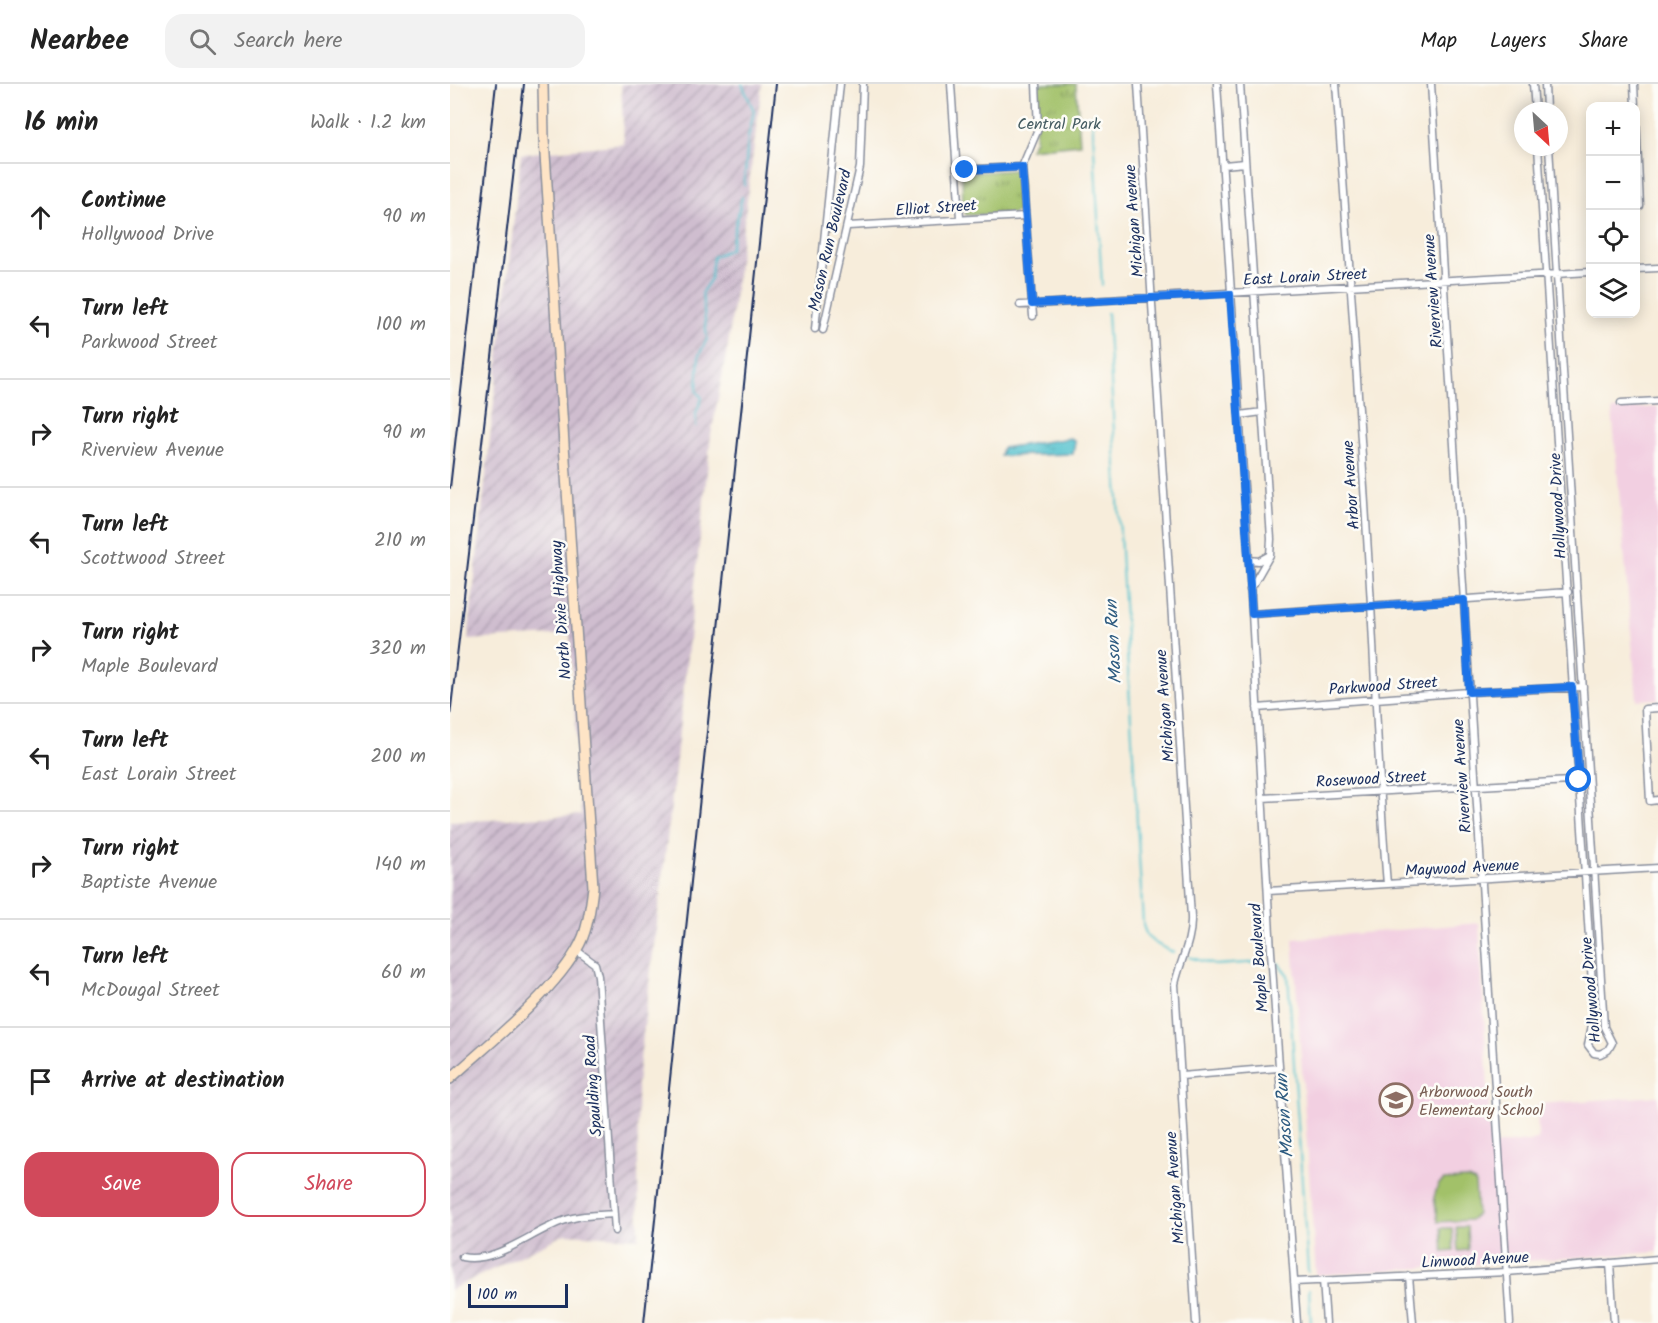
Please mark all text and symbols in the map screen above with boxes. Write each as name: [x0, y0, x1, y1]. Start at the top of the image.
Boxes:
search box: [165, 14, 585, 68]
text: Nearbee: [30, 19, 129, 64]
text: Search here: [234, 24, 342, 59]
icon: search: [186, 25, 219, 58]
text: Map: [1420, 25, 1457, 58]
text: Layers: [1490, 25, 1546, 58]
text: Share: [1579, 25, 1628, 58]
text: 16 min: [24, 102, 98, 144]
north arrow: [1514, 102, 1568, 156]
map controls: [1586, 102, 1640, 318]
button: +: [1586, 102, 1640, 156]
text: Walk · 1.2 km: [310, 107, 426, 139]
park label: Central Park: [1017, 112, 1101, 137]
route end: [951, 156, 977, 182]
button: −: [1586, 156, 1640, 210]
street label: Michigan Avenue: [1118, 164, 1151, 278]
street label: Mason Run Boulevard: [802, 166, 859, 314]
text: Continue: [81, 184, 166, 219]
street label: Elliot Street: [895, 193, 978, 224]
icon: ahead: [24, 201, 57, 234]
text: 90 m: [382, 201, 426, 233]
button: locate: [1586, 210, 1640, 264]
text: Hollywood Drive: [81, 219, 214, 251]
street label: Riverview Avenue: [1417, 233, 1450, 349]
street label: East Lorain Street: [1242, 262, 1369, 293]
button: layers: [1586, 264, 1640, 318]
text: Turn left: [81, 292, 168, 327]
icon: left: [24, 309, 57, 342]
text: 100 m: [376, 309, 426, 341]
text: Parkwood Street: [81, 327, 218, 359]
text: Turn right: [81, 400, 179, 435]
icon: right: [24, 417, 57, 450]
text: 90 m: [382, 417, 426, 449]
text: Riverview Avenue: [81, 435, 224, 467]
street label: Arbor Avenue: [1336, 439, 1367, 530]
street label: Hollywood Drive: [1543, 452, 1574, 560]
text: Turn left: [81, 508, 168, 543]
icon: left: [24, 525, 57, 558]
text: 210 m: [374, 525, 426, 557]
street label: North Dixie Highway: [544, 539, 579, 680]
text: Scottwood Street: [81, 543, 225, 575]
water label: Mason Run: [1098, 598, 1131, 685]
text: Turn right: [81, 616, 179, 651]
icon: right: [24, 633, 57, 666]
text: 320 m: [369, 633, 426, 665]
street label: Michigan Avenue: [1149, 649, 1182, 763]
text: Maple Boulevard: [81, 651, 217, 683]
street label: Parkwood Street: [1328, 670, 1439, 703]
street label: Riverview Avenue: [1446, 718, 1479, 834]
text: Turn left: [81, 724, 168, 759]
icon: left: [24, 741, 57, 774]
text: 200 m: [370, 741, 426, 773]
text: East Lorain Street: [81, 759, 237, 791]
street label: Rosewood Street: [1315, 764, 1428, 795]
route start: [1565, 766, 1591, 792]
text: Turn right: [81, 832, 179, 867]
icon: right: [24, 849, 57, 882]
text: 140 m: [375, 849, 426, 881]
street label: Maywood Avenue: [1404, 853, 1520, 884]
text: Baptiste Avenue: [81, 867, 217, 899]
street label: Maple Boulevard: [1243, 902, 1276, 1013]
street label: Hollywood Drive: [1574, 936, 1609, 1044]
text: Turn left: [81, 940, 168, 975]
icon: left: [24, 957, 57, 990]
text: 60 m: [381, 957, 426, 989]
text: McDougal Street: [81, 975, 220, 1007]
street label: Spaulding Road: [577, 1033, 610, 1137]
text: Arrive at destination: [81, 1064, 284, 1099]
icon: arrive: [24, 1065, 57, 1098]
water label: Mason Run: [1268, 1072, 1303, 1159]
place label: Arborwood South Elementary School: [1419, 1080, 1544, 1123]
school or university icon: Arborwood South Elementary School: [1378, 1082, 1414, 1118]
street label: Michigan Avenue: [1159, 1131, 1192, 1245]
button: Save: [24, 1152, 219, 1217]
button: Share: [231, 1152, 426, 1217]
street label: Linwood Avenue: [1421, 1245, 1530, 1276]
scale bar: [468, 1281, 568, 1308]
text: 100 m: [477, 1282, 517, 1307]

